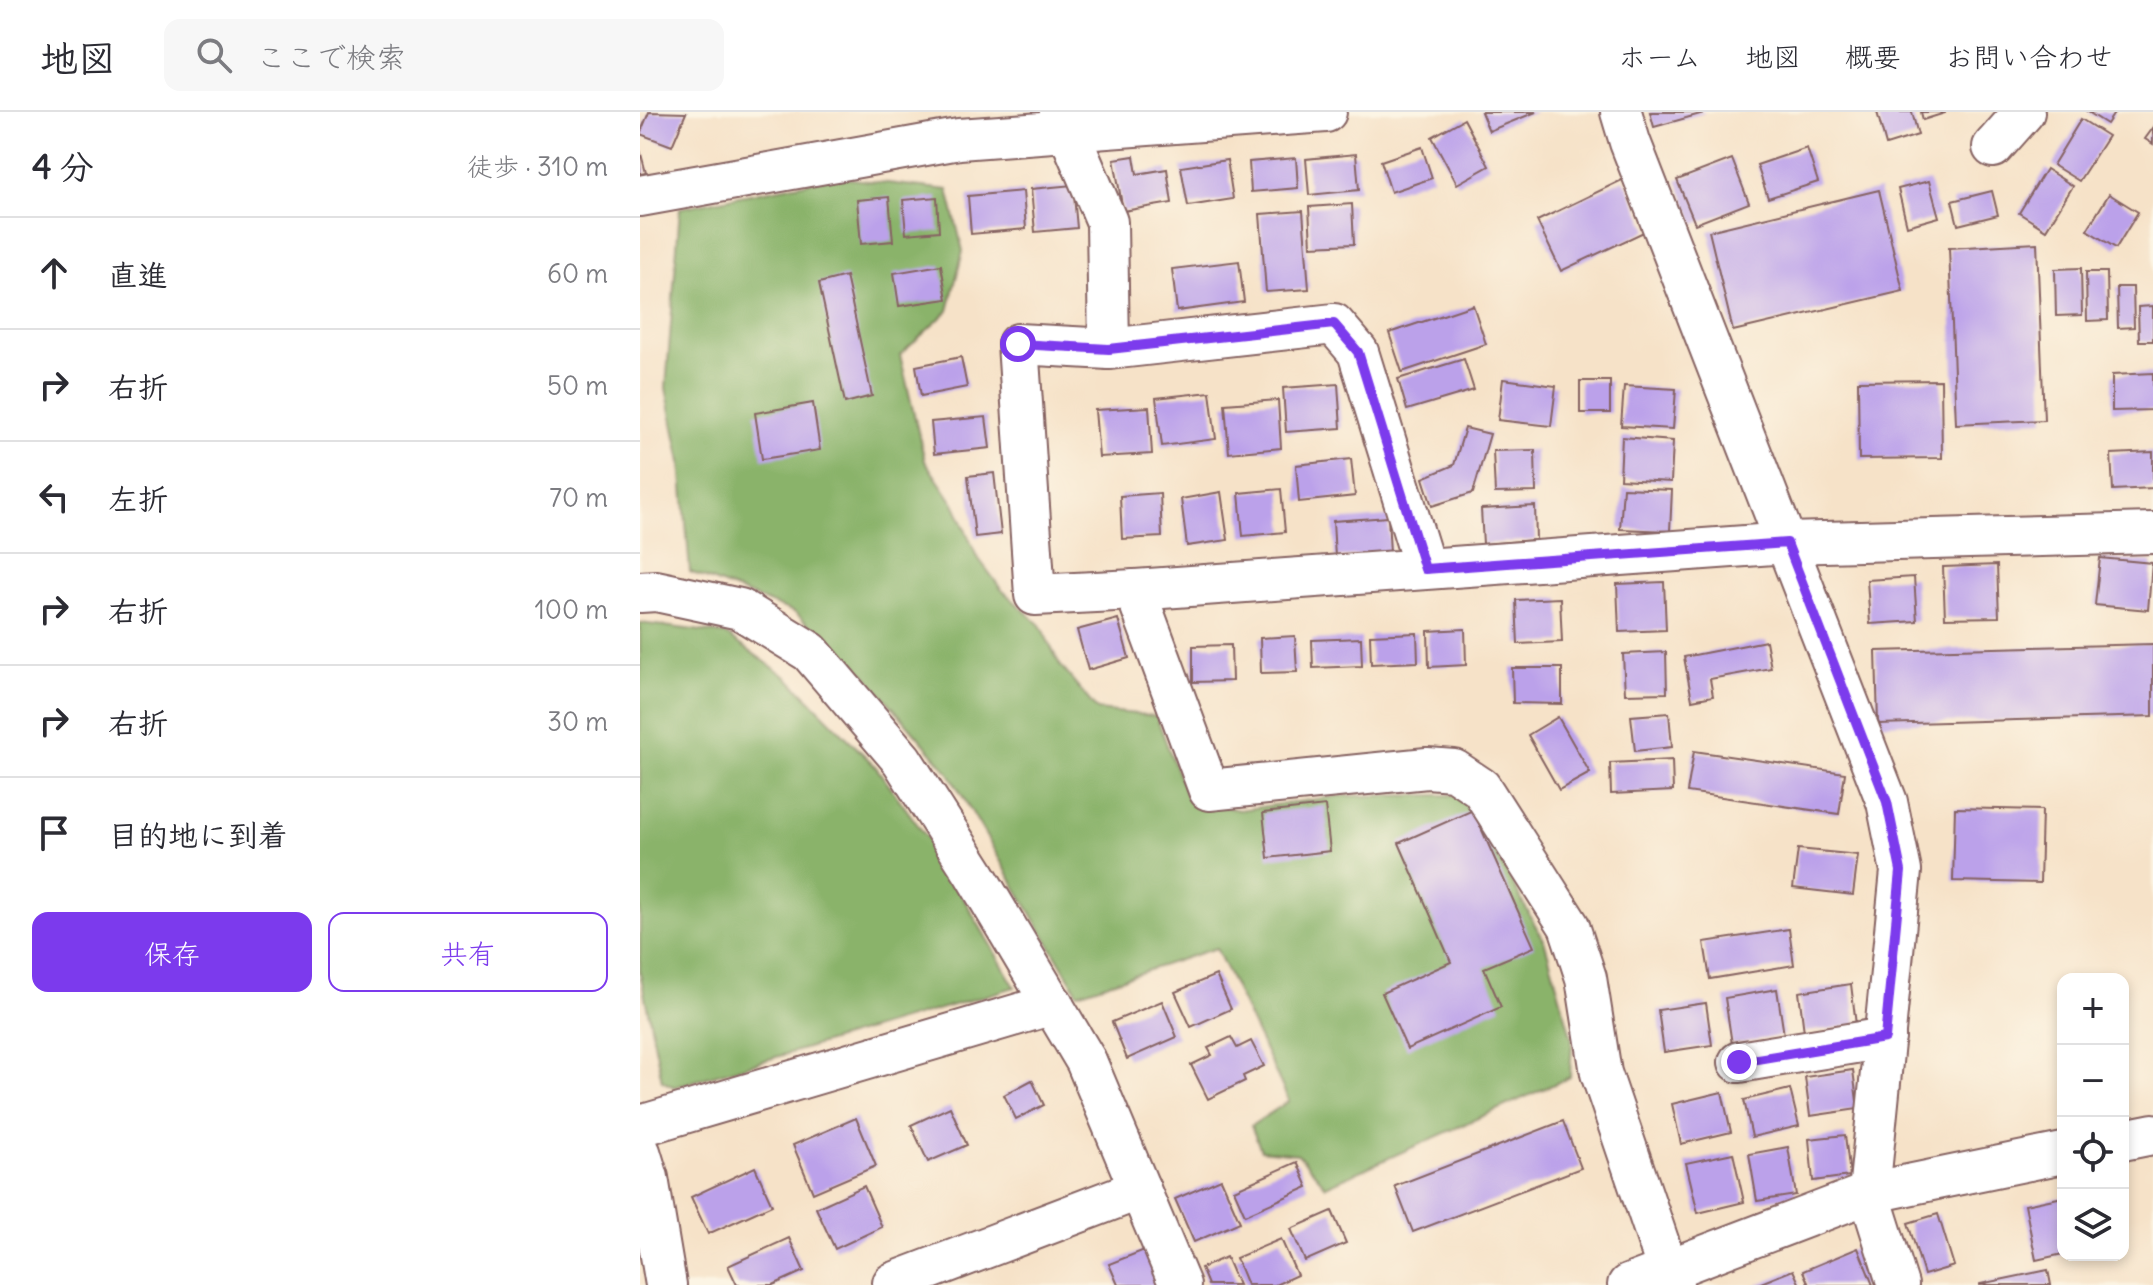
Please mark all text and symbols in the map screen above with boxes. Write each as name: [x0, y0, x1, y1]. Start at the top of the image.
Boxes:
search box: [164, 19, 724, 91]
icon: search: [192, 33, 236, 77]
text: 地図: [40, 35, 116, 82]
text: ここで検索: [256, 38, 406, 76]
text: ホーム: [1618, 39, 1701, 75]
text: 地図: [1745, 39, 1801, 75]
text: 概要: [1845, 39, 1901, 75]
text: お問い合わせ: [1945, 39, 2113, 75]
text: 4 分: [32, 145, 94, 188]
text: 徒歩 · 310 m: [467, 150, 608, 183]
icon: ahead: [32, 251, 76, 295]
text: 直進: [108, 256, 168, 294]
text: 60 m: [547, 257, 608, 290]
route start: [1000, 326, 1036, 362]
icon: right: [32, 363, 76, 407]
text: 右折: [108, 368, 168, 406]
text: 50 m: [547, 369, 608, 402]
icon: left: [32, 475, 76, 519]
text: 左折: [108, 480, 168, 518]
text: 70 m: [549, 481, 608, 514]
icon: right: [32, 587, 76, 631]
text: 右折: [108, 592, 168, 630]
text: 100 m: [534, 593, 608, 626]
icon: right: [32, 699, 76, 743]
text: 右折: [108, 704, 168, 742]
text: 30 m: [547, 705, 608, 738]
icon: arrive: [32, 811, 76, 855]
text: 目的地に到着: [108, 816, 288, 854]
button: 保存: [32, 912, 312, 992]
button: 共有: [328, 912, 608, 992]
map controls: [2057, 973, 2129, 1261]
button: +: [2057, 973, 2129, 1045]
route end: [1721, 1044, 1757, 1080]
button: −: [2057, 1045, 2129, 1117]
button: locate: [2057, 1117, 2129, 1189]
button: layers: [2057, 1189, 2129, 1261]

